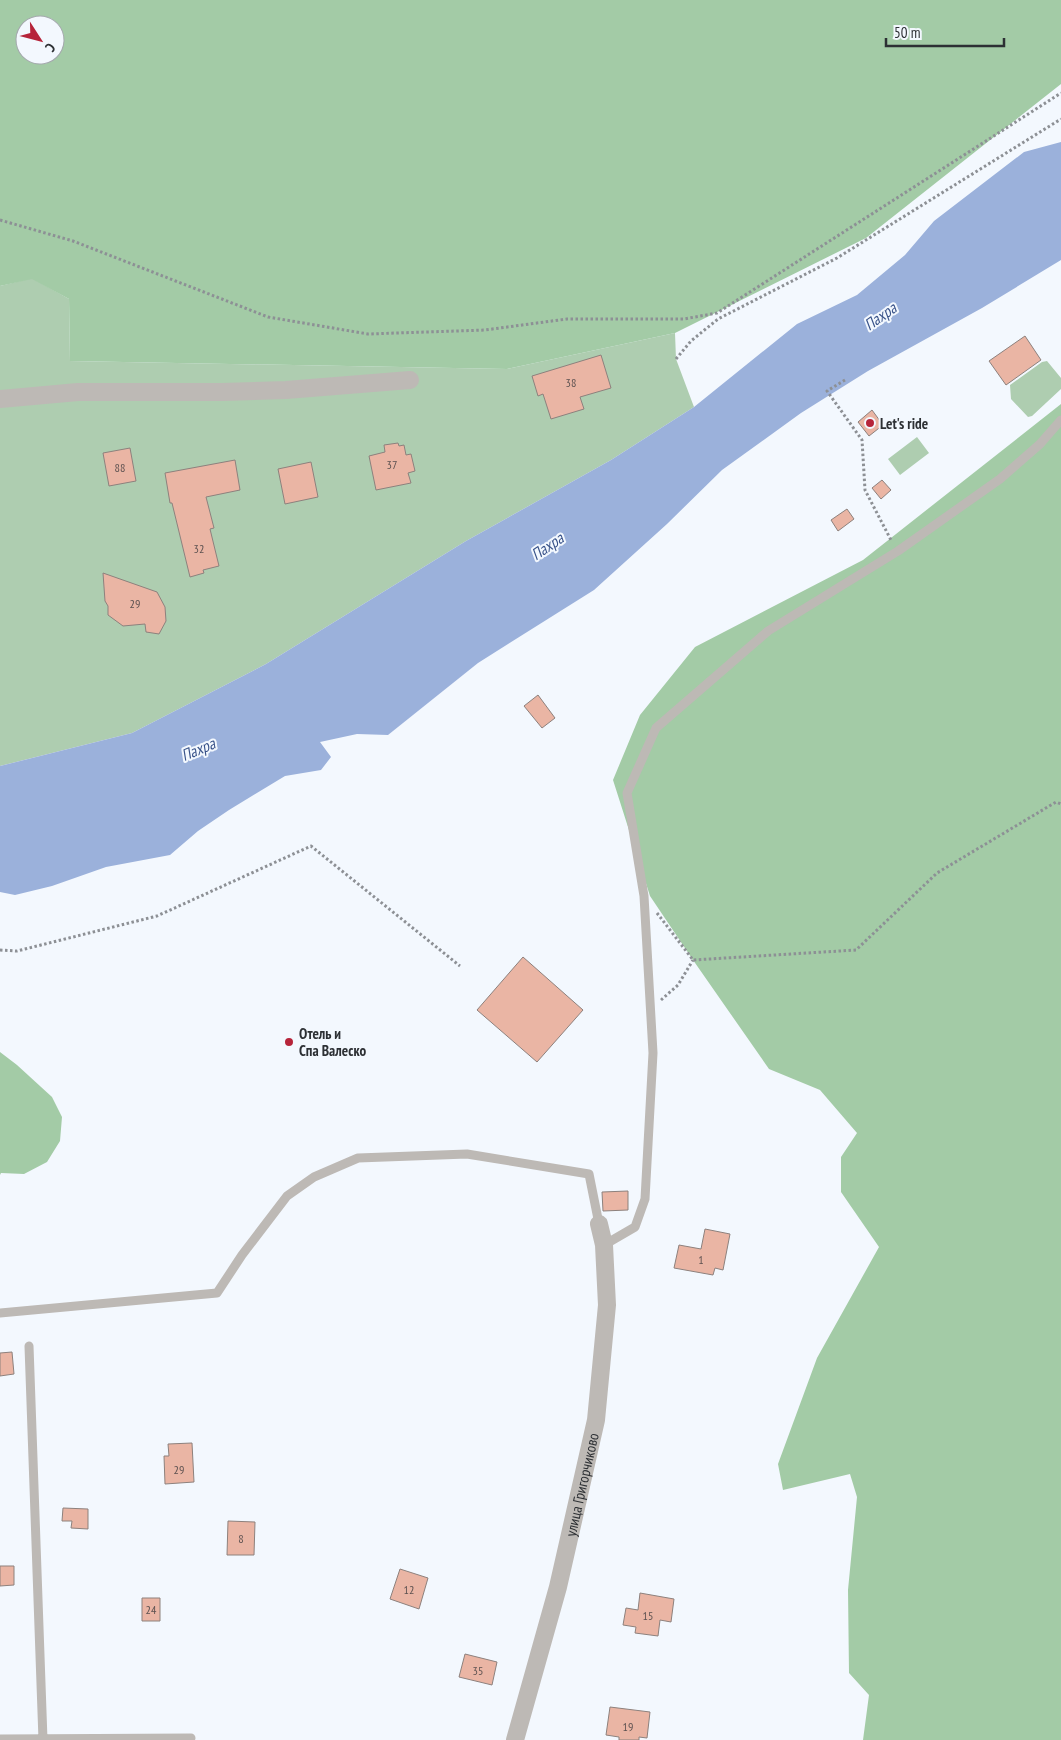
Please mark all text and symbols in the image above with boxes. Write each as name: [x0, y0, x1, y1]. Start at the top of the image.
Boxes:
north arrow: [15, 15, 65, 65]
scale bar: [886, 15, 1004, 47]
text: 50 m: [894, 23, 920, 42]
text: С: [41, 40, 60, 56]
water label: Пахра: [860, 297, 901, 334]
house number: 38: [566, 375, 576, 390]
place label: Let's ride: [880, 414, 928, 433]
marker: Let's ride: [864, 417, 876, 429]
house number: 37: [387, 457, 397, 472]
house number: 88: [115, 460, 125, 475]
water label: Пахра: [527, 527, 568, 564]
house number: 32: [194, 541, 204, 556]
house number: 29: [130, 596, 140, 611]
water label: Пахра: [178, 732, 219, 765]
place label: Отель и Спа Валеско: [299, 1024, 366, 1060]
marker: Отель и Спа Валеско: [283, 1036, 295, 1048]
house number: 1: [698, 1252, 704, 1267]
street label: улица Григорчиково: [560, 1431, 602, 1538]
house number: 29: [174, 1462, 184, 1477]
house number: 8: [238, 1531, 244, 1546]
house number: 12: [404, 1582, 414, 1597]
house number: 24: [146, 1602, 157, 1617]
house number: 15: [643, 1608, 653, 1623]
house number: 35: [473, 1663, 483, 1678]
house number: 19: [623, 1719, 633, 1734]

